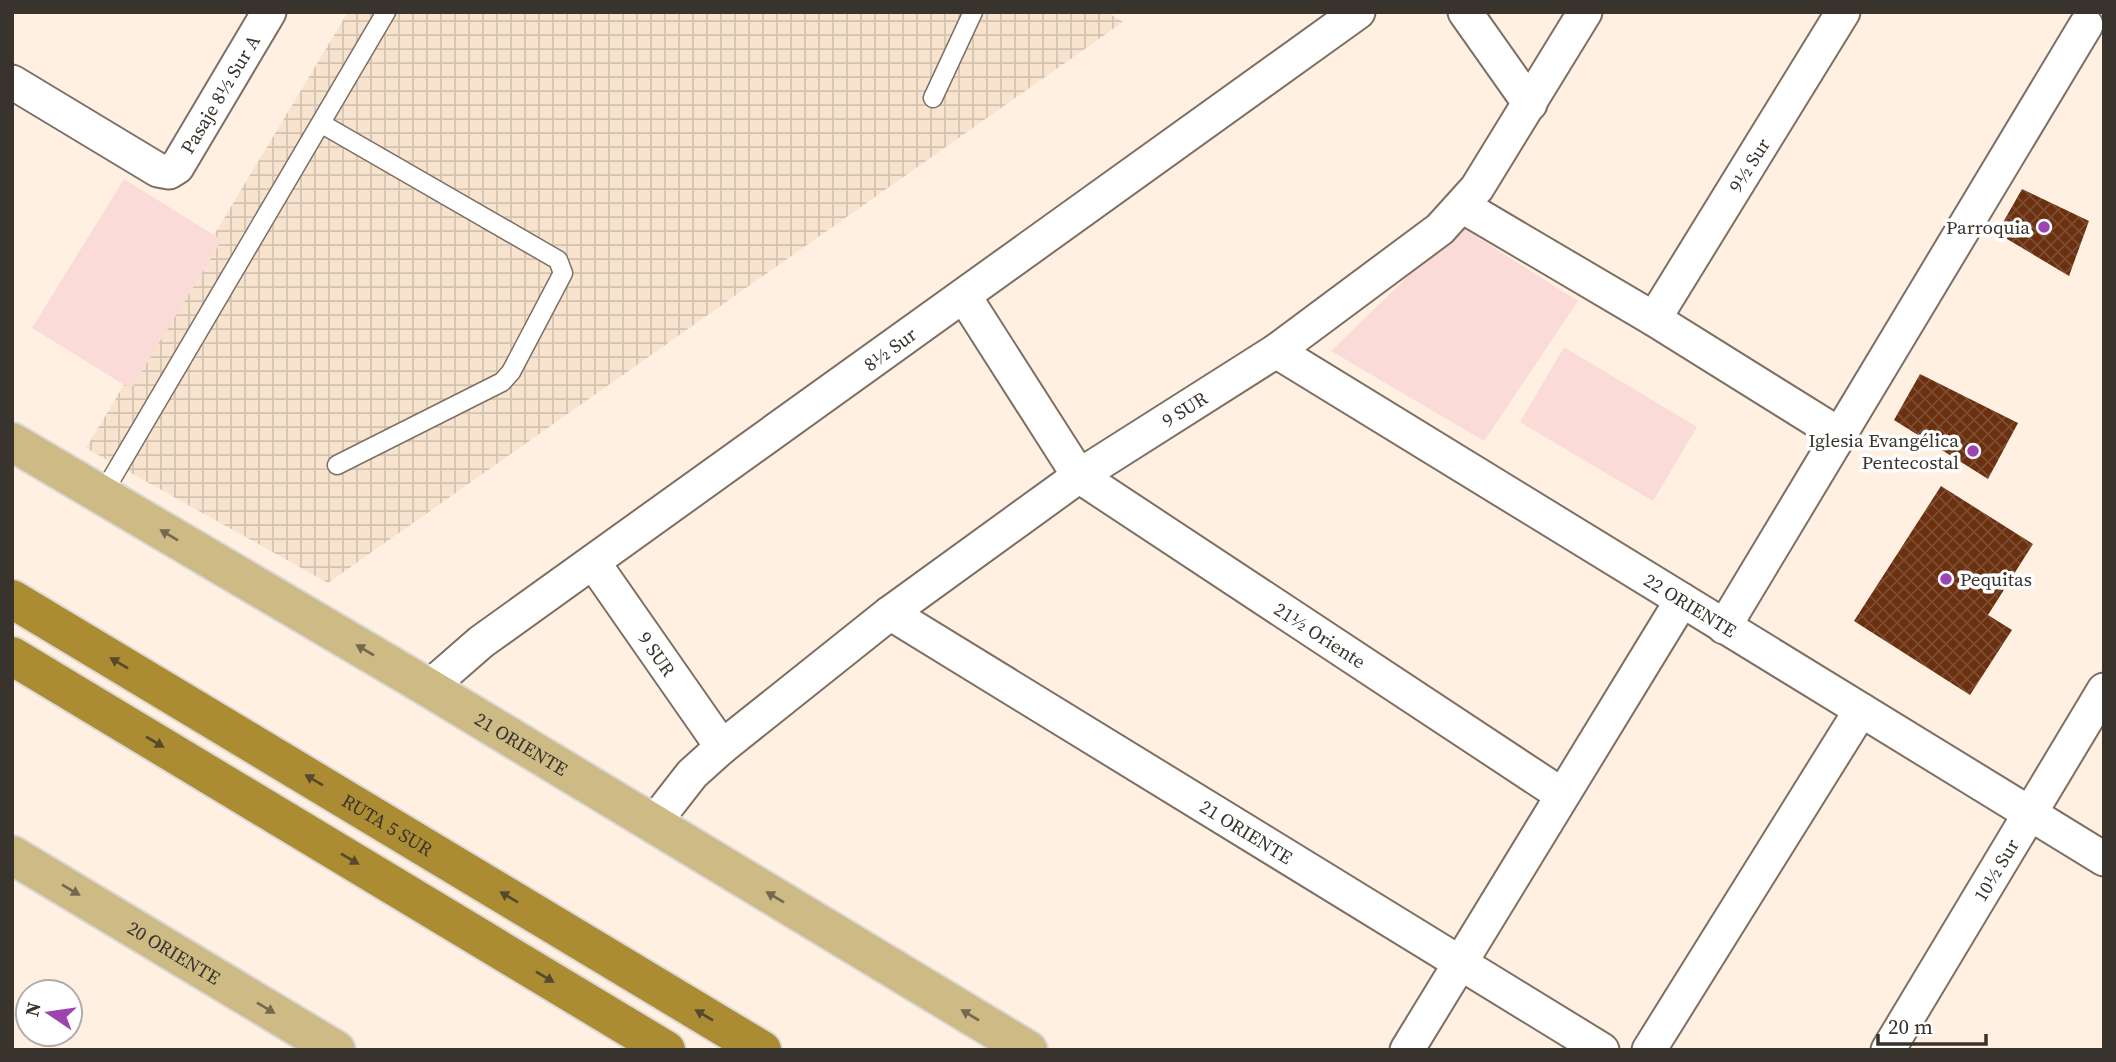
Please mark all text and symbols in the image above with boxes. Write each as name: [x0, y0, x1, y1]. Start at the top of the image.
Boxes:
street label: Pasaje 8½ Sur A: [174, 29, 266, 158]
street label: 9½ Sur: [1722, 133, 1776, 197]
place label: Parroquia: [1946, 214, 2030, 240]
marker: Parroquia: [2036, 219, 2052, 235]
street label: 8½ Sur: [858, 321, 922, 377]
street label: 9 SUR: [1157, 385, 1213, 433]
place label: Iglesia Evangélica Pentecostal: [1808, 427, 1959, 475]
marker: Iglesia Evangélica Pentecostal: [1965, 443, 1981, 459]
one-way arrow: [159, 529, 179, 541]
place label: Pequitas: [1960, 566, 2032, 592]
street label: 22 ORIENTE: [1639, 567, 1741, 644]
marker: Pequitas: [1938, 571, 1954, 587]
street label: 21½ Oriente: [1269, 596, 1371, 674]
street label: 9 SUR: [632, 626, 682, 682]
one-way arrow: [355, 644, 374, 656]
one-way arrow: [109, 657, 128, 669]
street label: 21 ORIENTE: [470, 706, 573, 782]
one-way arrow: [145, 736, 164, 748]
one-way arrow: [304, 774, 323, 786]
street label: RUTA 5 SUR: [337, 787, 438, 862]
street label: 21 ORIENTE: [1195, 793, 1297, 870]
street label: 10½ Sur: [1967, 834, 2025, 906]
one-way arrow: [340, 853, 359, 866]
one-way arrow: [61, 884, 80, 897]
one-way arrow: [499, 891, 518, 904]
one-way arrow: [765, 891, 784, 904]
street label: 20 ORIENTE: [123, 914, 225, 990]
one-way arrow: [535, 970, 554, 983]
north arrow: [14, 978, 84, 1048]
text: N: [18, 999, 47, 1019]
one-way arrow: [256, 1001, 275, 1014]
scale bar: [1878, 1002, 1986, 1046]
one-way arrow: [694, 1008, 713, 1021]
one-way arrow: [960, 1008, 979, 1021]
text: 20 m: [1888, 1012, 1933, 1041]

